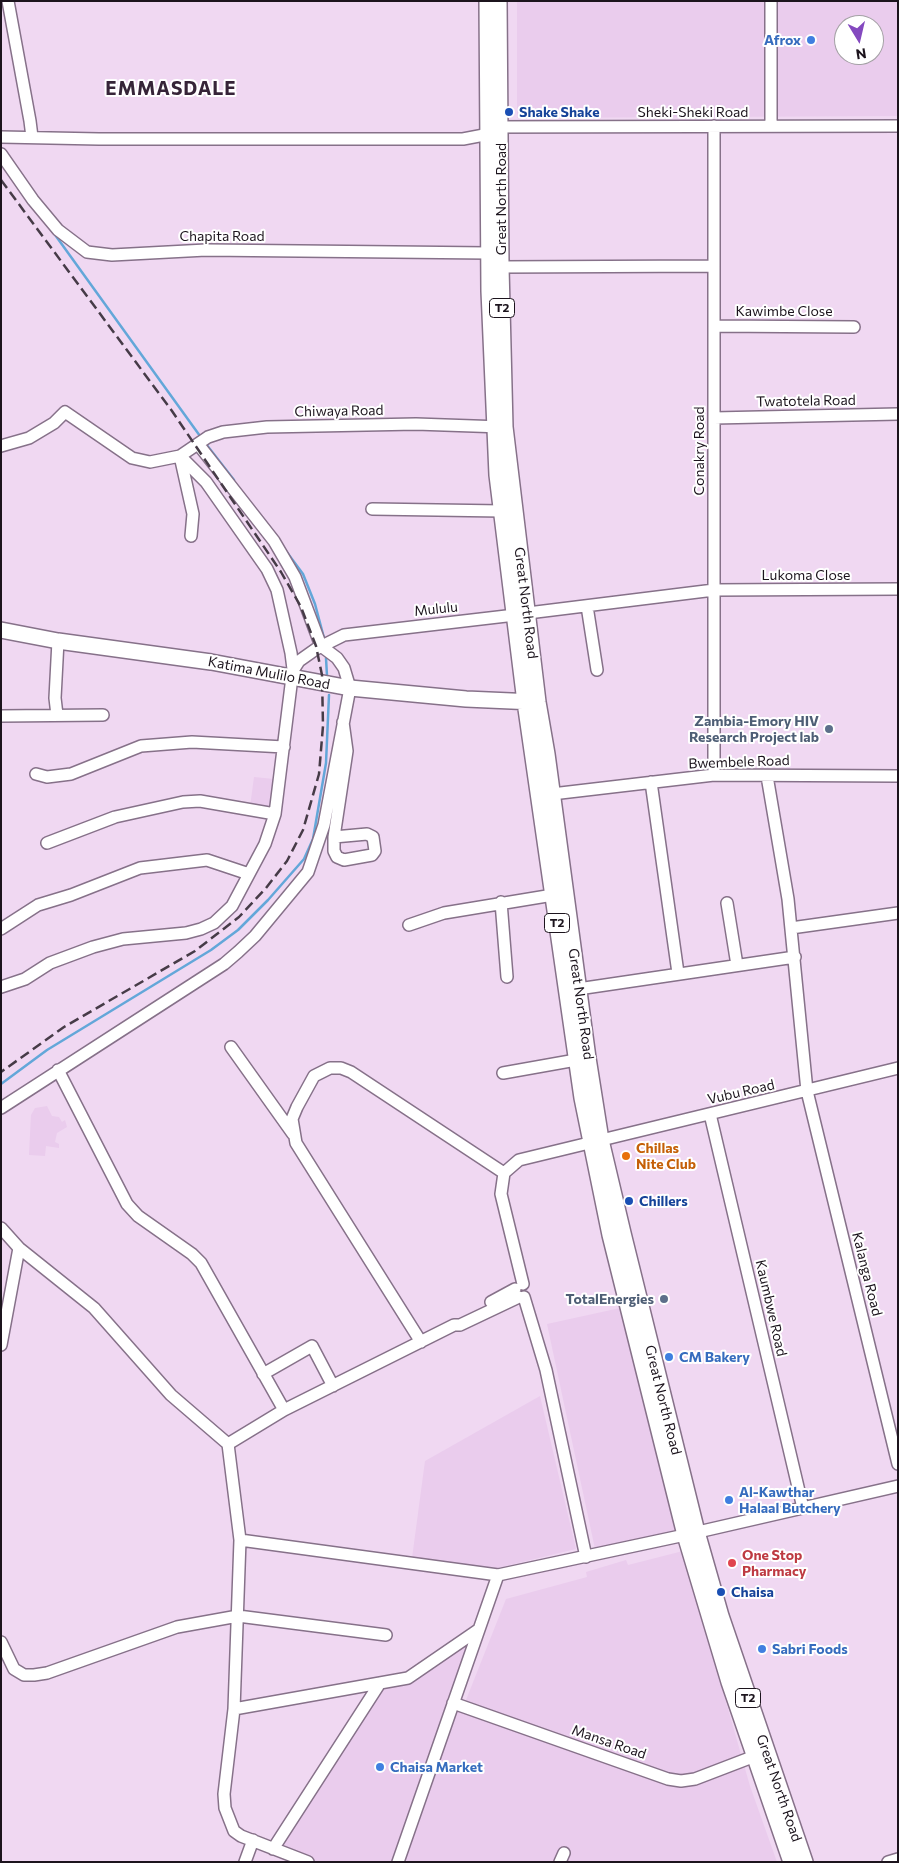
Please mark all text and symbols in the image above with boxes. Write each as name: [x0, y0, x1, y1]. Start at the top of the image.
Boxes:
north arrow: [834, 15, 884, 65]
place label: Afrox: [764, 32, 801, 48]
marker: Afrox: [805, 34, 817, 46]
text: N: [855, 45, 868, 64]
district label: EMMASDALE: [104, 78, 238, 100]
place label: Shake Shake: [519, 104, 600, 120]
street label: Sheki-Sheki Road: [638, 104, 748, 120]
marker: Shake Shake: [503, 106, 515, 118]
street label: Great North Road: [493, 143, 509, 255]
street label: Chapita Road: [179, 228, 265, 244]
road number: T2: [490, 298, 514, 318]
street label: Kawimbe Close: [735, 303, 833, 319]
street label: Twatotela Road: [756, 392, 856, 410]
street label: Chiwaya Road: [294, 402, 384, 420]
street label: Conakry Road: [691, 406, 707, 496]
street label: Great North Road: [511, 546, 541, 660]
street label: Lukoma Close: [762, 567, 850, 583]
street label: Mululu: [413, 598, 459, 620]
street label: Katima Mulilo Road: [207, 653, 331, 693]
place label: Zambia-Emory HIV Research Project lab: [689, 713, 819, 746]
marker: Zambia-Emory HIV Research Project lab: [823, 723, 835, 735]
street label: Bwembele Road: [688, 752, 790, 772]
road number: T2: [544, 914, 570, 932]
street label: Great North Road: [565, 947, 597, 1061]
street label: Vubu Road: [706, 1076, 776, 1108]
place label: Chillas Nite Club: [636, 1140, 696, 1172]
marker: Chillas Nite Club: [620, 1150, 632, 1162]
place label: Chillers: [639, 1193, 688, 1209]
marker: Chillers: [623, 1195, 635, 1207]
street label: Kalanga Road: [848, 1230, 886, 1318]
street label: Kaumbwe Road: [752, 1258, 790, 1358]
place label: TotalEnergies: [565, 1291, 654, 1307]
marker: TotalEnergies: [658, 1293, 670, 1305]
street label: Great North Road: [641, 1343, 685, 1457]
place label: CM Bakery: [679, 1349, 750, 1365]
marker: CM Bakery: [663, 1351, 675, 1363]
place label: Al-Kawthar Halaal Butchery: [739, 1484, 841, 1516]
marker: Al-Kawthar Halaal Butchery: [723, 1494, 735, 1506]
place label: One Stop Pharmacy: [742, 1547, 806, 1580]
marker: One Stop Pharmacy: [726, 1557, 738, 1569]
place label: Chaisa: [731, 1584, 774, 1600]
marker: Chaisa: [715, 1586, 727, 1598]
place label: Sabri Foods: [772, 1641, 848, 1657]
marker: Sabri Foods: [756, 1643, 768, 1655]
road number: T2: [736, 1689, 760, 1708]
street label: Mansa Road: [570, 1721, 648, 1763]
street label: Great North Road: [753, 1732, 805, 1844]
place label: Chaisa Market: [390, 1759, 483, 1775]
marker: Chaisa Market: [374, 1761, 386, 1773]

